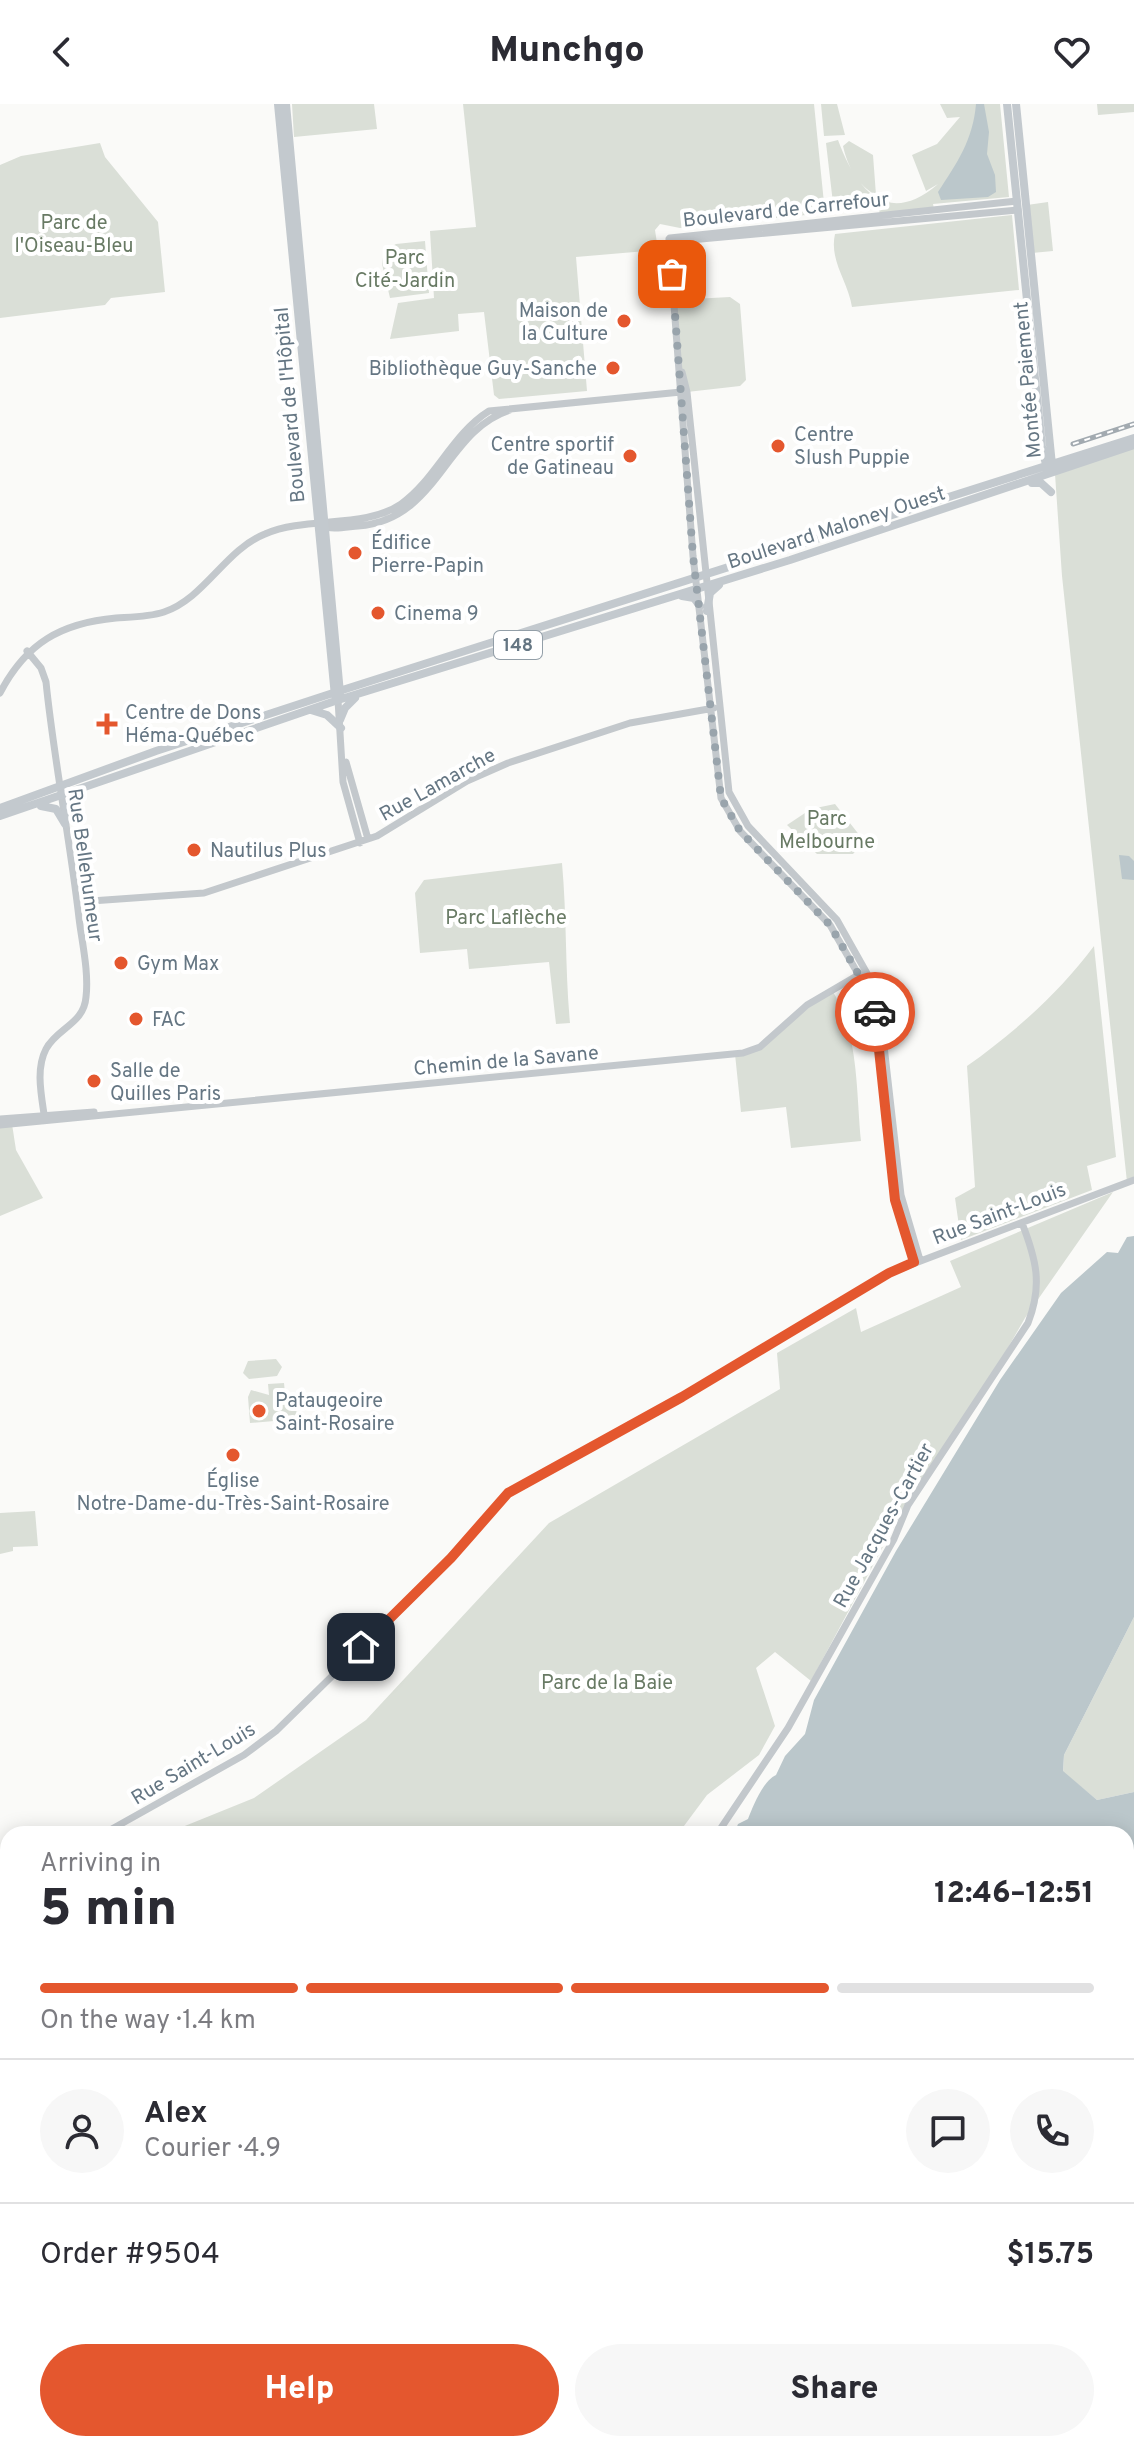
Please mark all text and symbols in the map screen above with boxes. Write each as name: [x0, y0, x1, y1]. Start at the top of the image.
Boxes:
text: Munchgo: [489, 29, 645, 75]
icon: back: [40, 30, 84, 74]
icon: heart: [1050, 30, 1094, 74]
street label: Boulevard de Carrefour: [682, 187, 891, 235]
park label: Parc de l'Oiseau-Bleu: [15, 211, 133, 260]
pin: [638, 240, 706, 308]
park label: Parc Cité-Jardin: [355, 246, 455, 295]
icon: bag: [650, 252, 694, 296]
place label: Maison de la Culture: [519, 299, 608, 348]
street label: Montée Paiement: [1009, 300, 1049, 459]
street label: Boulevard de l'Hôpital: [269, 306, 312, 504]
marker: Maison de la Culture: [615, 312, 633, 330]
place label: Bibliothèque Guy-Sanche: [369, 357, 597, 383]
marker: Bibliothèque Guy-Sanche: [604, 359, 622, 377]
place label: Centre Slush Puppie: [794, 423, 910, 472]
place label: Centre sportif de Gatineau: [491, 433, 614, 482]
marker: Centre Slush Puppie: [769, 437, 787, 455]
marker: Centre sportif de Gatineau: [621, 447, 639, 465]
street label: Boulevard Maloney Ouest: [724, 481, 949, 576]
place label: Édifice Pierre-Papin: [371, 529, 484, 580]
marker: Édifice Pierre-Papin: [346, 544, 364, 562]
place label: Cinema 9: [394, 602, 479, 628]
marker: Cinema 9: [369, 604, 387, 622]
road number: 148: [494, 631, 542, 659]
place label: Centre de Dons Héma-Québec: [125, 701, 261, 750]
marker: Centre de Dons Héma-Québec: [96, 713, 118, 735]
street label: Rue Lamarche: [375, 743, 501, 828]
street label: Rue Bellehumeur: [60, 787, 108, 944]
park label: Parc Melbourne: [779, 807, 875, 856]
place label: Nautilus Plus: [210, 839, 327, 865]
marker: Nautilus Plus: [185, 841, 203, 859]
park label: Parc Laflèche: [445, 906, 567, 932]
place label: Gym Max: [137, 952, 219, 978]
marker: Gym Max: [112, 954, 130, 972]
courier: [835, 972, 915, 1052]
icon: car: [853, 990, 897, 1034]
place label: FAC: [152, 1008, 186, 1034]
marker: FAC: [127, 1010, 145, 1028]
street label: Chemin de la Savane: [412, 1041, 600, 1083]
place label: Salle de Quilles Paris: [110, 1059, 221, 1108]
marker: Salle de Quilles Paris: [85, 1072, 103, 1090]
street label: Rue Saint-Louis: [929, 1178, 1070, 1252]
place label: Pataugeoire Saint-Rosaire: [275, 1389, 395, 1438]
marker: Pataugeoire Saint-Rosaire: [250, 1402, 268, 1420]
street label: Rue Jacques-Cartier: [829, 1439, 941, 1613]
marker: Église Notre-Dame-du-Très-Saint-Rosaire: [224, 1446, 242, 1464]
place label: Église Notre-Dame-du-Très-Saint-Rosaire: [77, 1467, 389, 1518]
pin: [327, 1613, 395, 1681]
icon: home: [339, 1625, 383, 1669]
park label: Parc de la Baie: [541, 1671, 673, 1697]
street label: Rue Saint-Louis: [127, 1717, 261, 1812]
text: Arriving in: [40, 1848, 161, 1881]
text: 12:46–12:51: [934, 1876, 1094, 1913]
text: 5 min: [40, 1878, 177, 1944]
text: On the way · 1.4 km: [40, 2005, 256, 2038]
button: person: [40, 2089, 124, 2173]
button: chat: [906, 2089, 990, 2173]
button: phone: [1010, 2089, 1094, 2173]
text: Alex: [144, 2096, 208, 2133]
text: Courier · 4.9: [144, 2133, 281, 2166]
text: Order #9504: [40, 2237, 220, 2274]
text: $15.75: [1006, 2237, 1094, 2274]
button: Help: [40, 2344, 559, 2436]
button: Share: [575, 2344, 1094, 2436]

